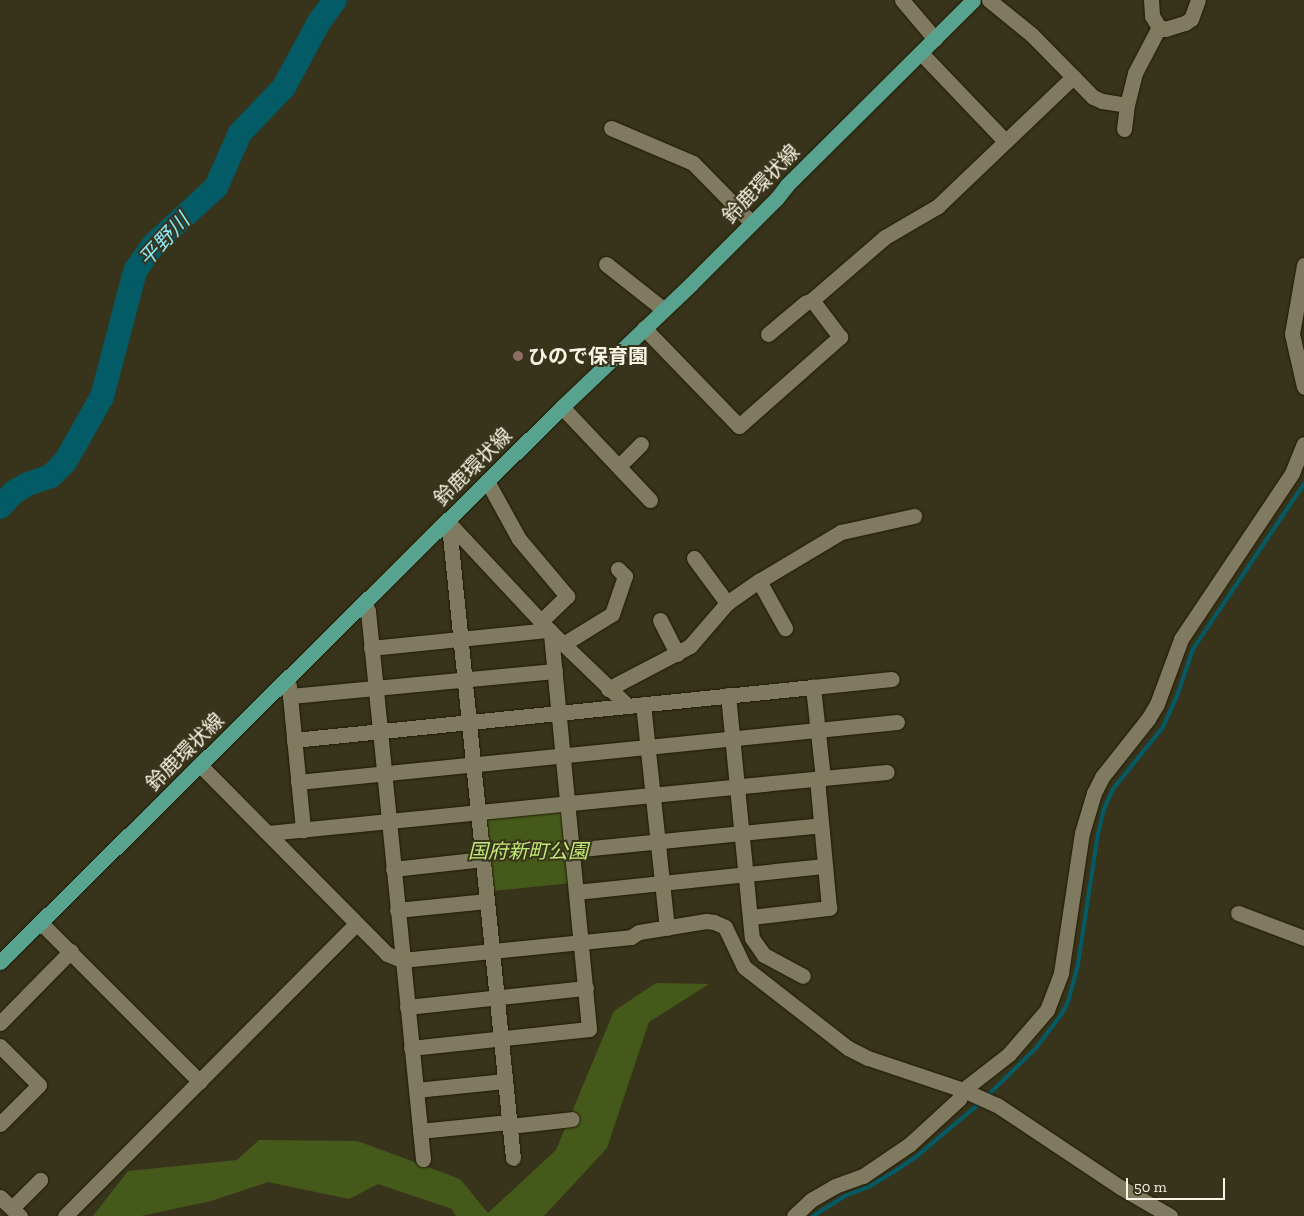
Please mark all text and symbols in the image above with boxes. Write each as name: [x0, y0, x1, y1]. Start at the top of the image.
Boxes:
street label: 鈴鹿環状線: [718, 140, 804, 228]
water label: 平野川: [133, 208, 195, 272]
place label: ひので保育園: [528, 344, 648, 368]
marker: ひので保育園: [512, 350, 524, 362]
street label: 鈴鹿環状線: [429, 423, 517, 511]
street label: 鈴鹿環状線: [141, 708, 229, 796]
park label: 国府新町公園: [468, 839, 588, 863]
scale bar: [1129, 1168, 1228, 1200]
text: 50 m: [1134, 1178, 1167, 1196]

